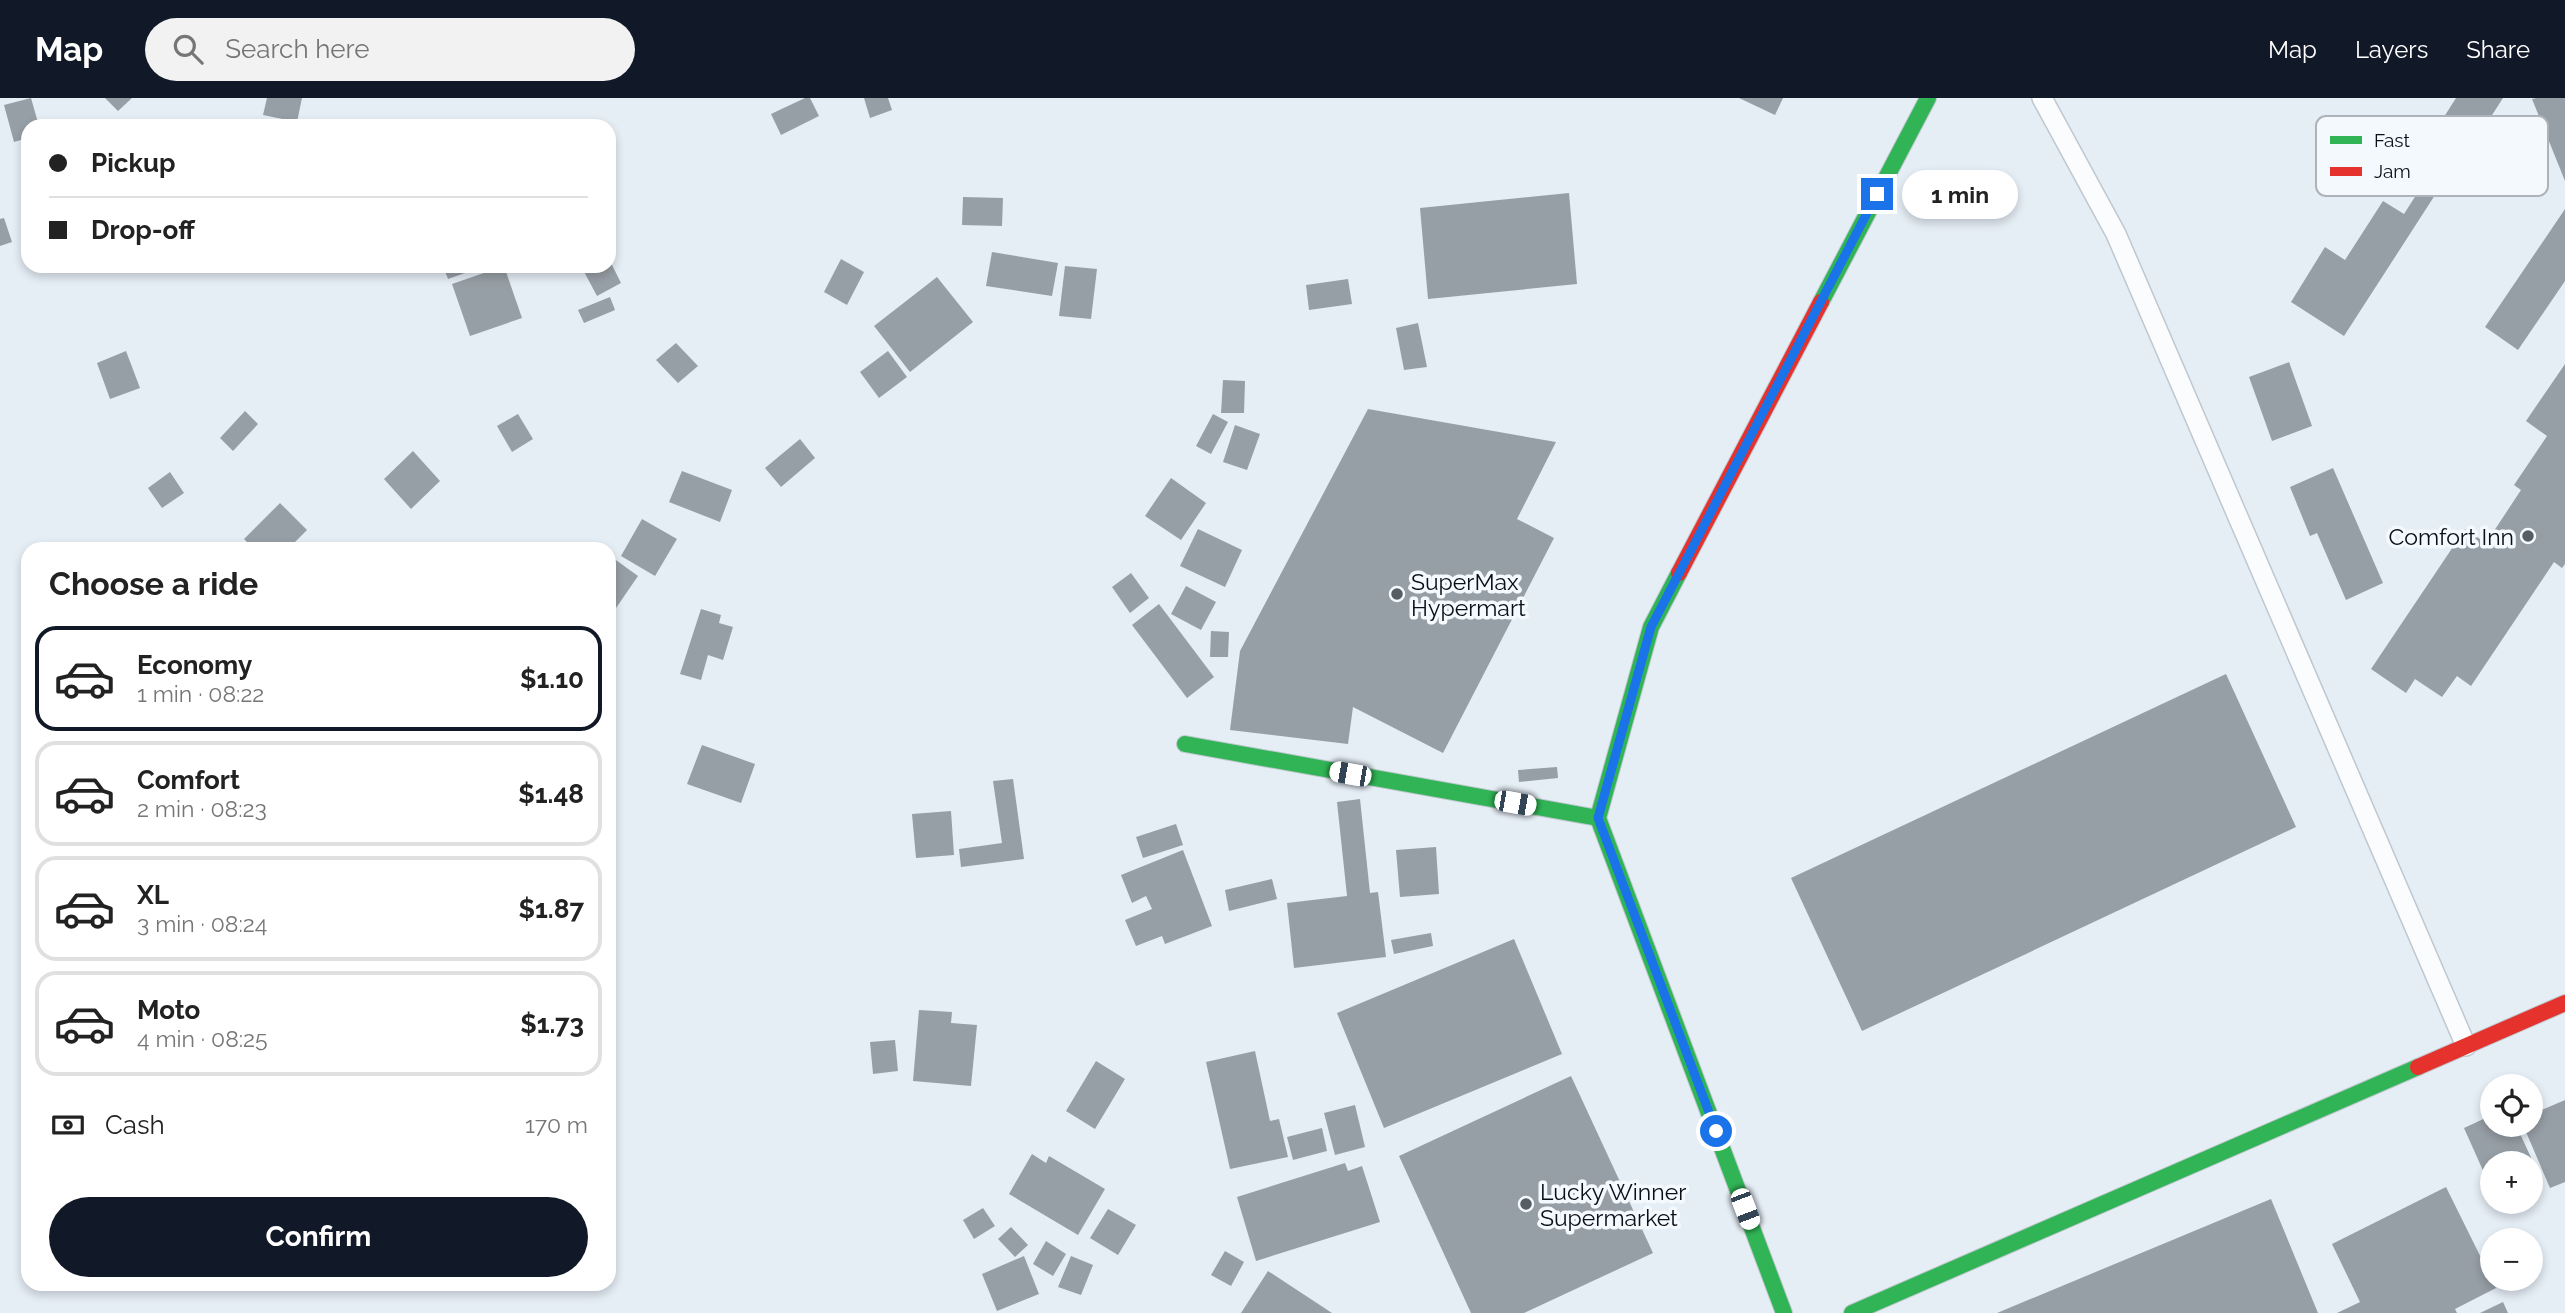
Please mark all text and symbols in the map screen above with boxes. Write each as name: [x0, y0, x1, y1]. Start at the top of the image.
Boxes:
search box: [145, 18, 635, 81]
text: Map: [35, 30, 103, 69]
icon: search: [169, 30, 207, 68]
text: Search here: [225, 34, 370, 64]
text: Map: [2268, 35, 2317, 64]
text: Layers: [2355, 35, 2428, 64]
text: Share: [2466, 35, 2530, 64]
legend: [2316, 116, 2548, 196]
text: Fast: [2374, 129, 2410, 151]
text: Pickup: [91, 148, 176, 178]
text: Jam: [2374, 160, 2411, 182]
callout: 1 min: [1902, 170, 2017, 218]
route end: [1861, 178, 1893, 210]
text: 1 min: [1931, 181, 1989, 208]
text: Drop-off: [91, 215, 195, 245]
place label: Comfort Inn: [2388, 523, 2514, 550]
marker: Comfort Inn: [2520, 528, 2536, 544]
text: Choose a ride: [49, 565, 258, 602]
place label: SuperMax Hypermart: [1411, 568, 1526, 621]
marker: SuperMax Hypermart: [1389, 586, 1405, 602]
icon: car: [53, 647, 116, 710]
text: Economy: [137, 650, 252, 680]
text: $1.10: [520, 664, 584, 694]
text: 1 min · 08:22: [137, 680, 264, 707]
car: [1328, 760, 1373, 788]
icon: car: [53, 762, 116, 825]
text: Comfort: [137, 765, 240, 795]
text: $1.48: [518, 779, 584, 809]
car: [1493, 789, 1538, 817]
text: 2 min · 08:23: [137, 795, 267, 822]
icon: car: [53, 877, 116, 940]
text: XL: [137, 880, 169, 910]
text: $1.87: [519, 894, 584, 924]
text: 3 min · 08:24: [137, 910, 267, 937]
icon: car: [53, 992, 116, 1055]
text: Moto: [137, 995, 200, 1025]
text: $1.73: [520, 1009, 584, 1039]
text: 4 min · 08:25: [137, 1025, 268, 1052]
map controls: [2480, 1074, 2543, 1291]
button: locate: [2480, 1074, 2543, 1137]
icon: cash: [49, 1106, 87, 1144]
text: Cash: [105, 1110, 165, 1140]
text: 170 m: [525, 1111, 588, 1138]
route start: [1700, 1115, 1732, 1147]
button: +: [2480, 1151, 2543, 1214]
place label: Lucky Winner Supermarket: [1540, 1178, 1686, 1231]
car: [1728, 1186, 1763, 1232]
marker: Lucky Winner Supermarket: [1518, 1196, 1534, 1212]
button: Confirm: [49, 1197, 588, 1277]
button: −: [2480, 1228, 2543, 1291]

